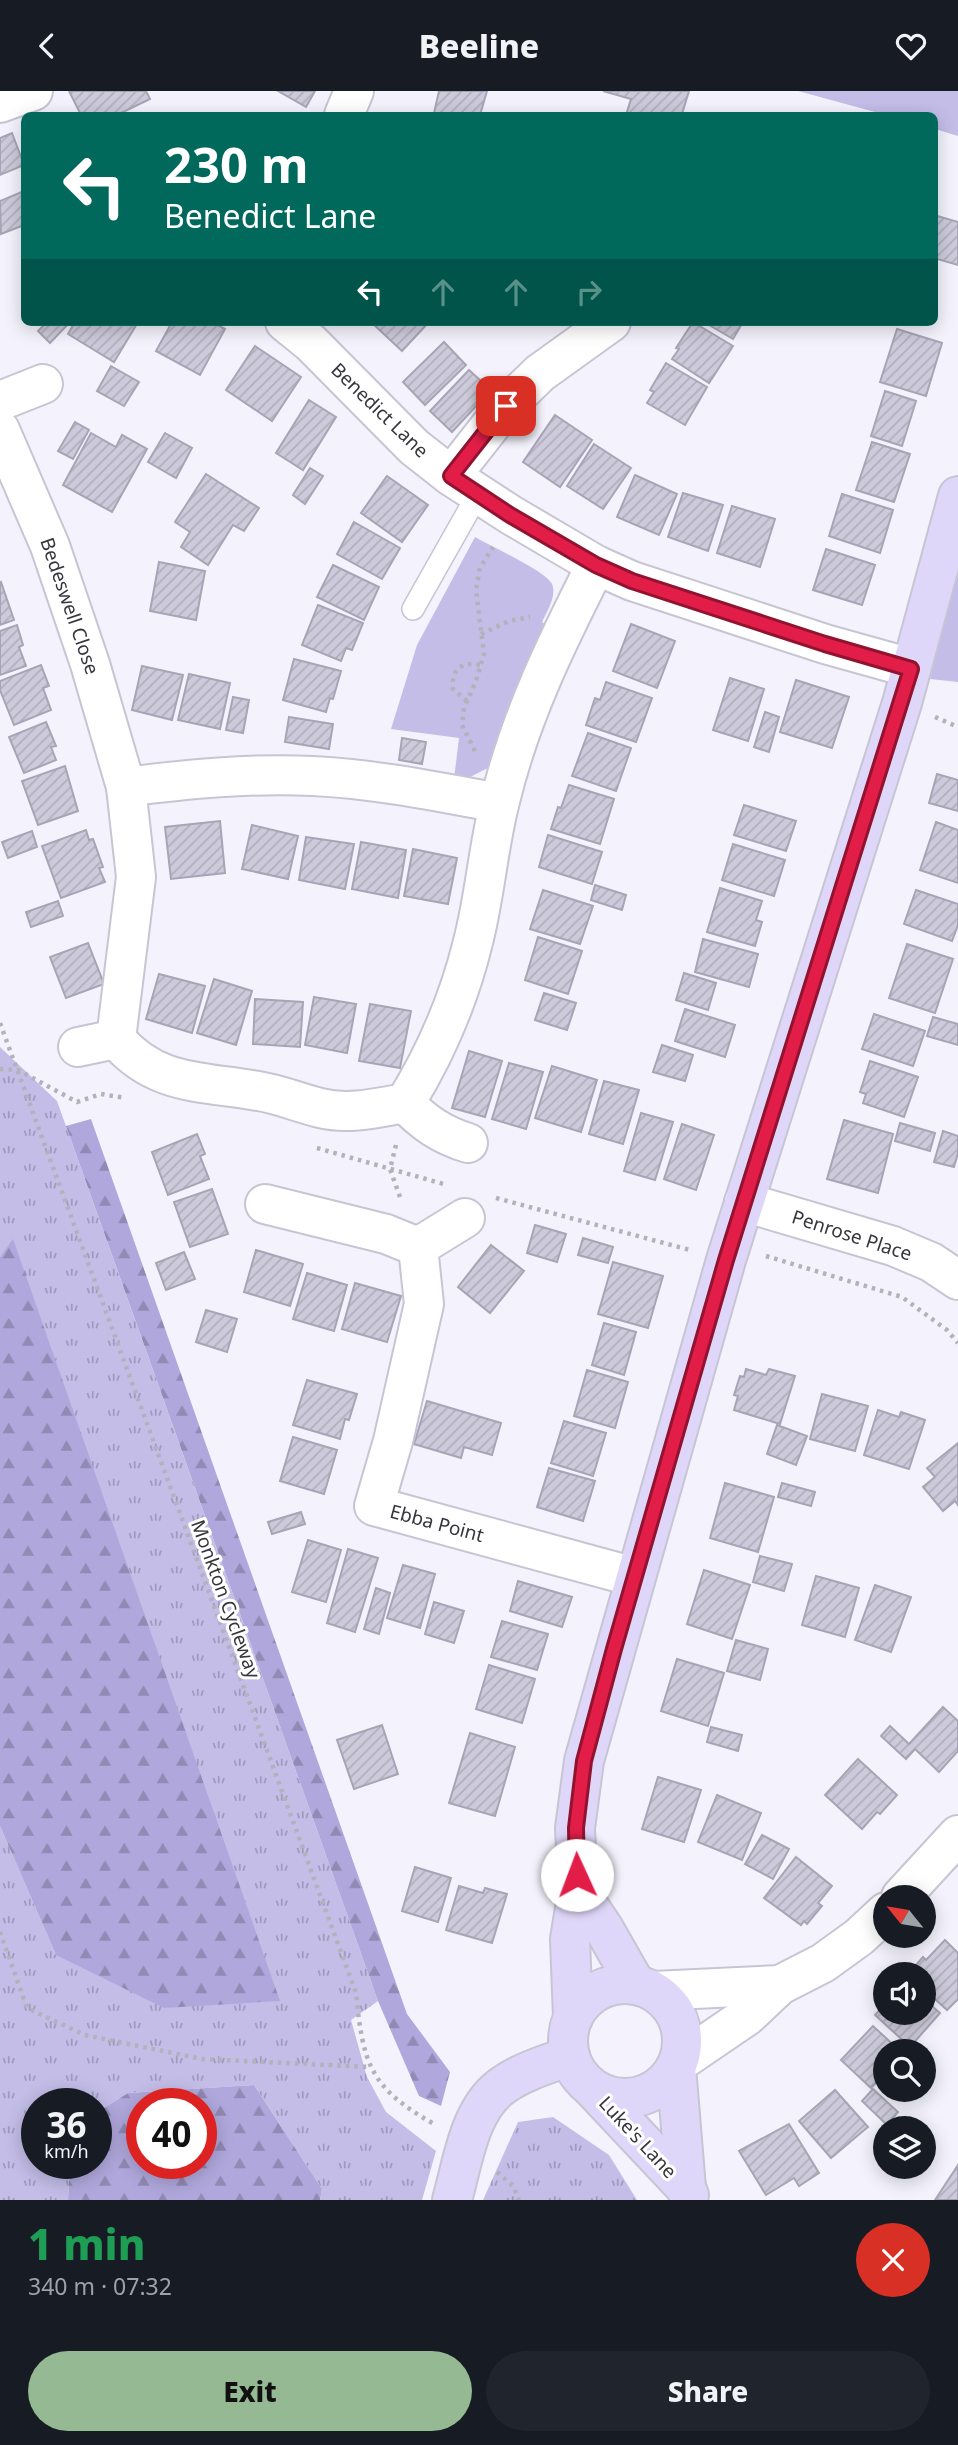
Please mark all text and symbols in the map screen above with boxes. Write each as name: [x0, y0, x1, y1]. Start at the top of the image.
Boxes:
text: Beeline: [419, 24, 539, 67]
icon: back: [28, 27, 66, 65]
icon: heart: [892, 27, 930, 65]
text: 230 m: [164, 131, 309, 197]
icon: left: [49, 140, 140, 231]
text: Benedict Lane: [164, 194, 376, 237]
icon: left: [351, 273, 389, 311]
icon: ahead: [424, 273, 462, 311]
icon: ahead: [497, 273, 535, 311]
icon: right: [570, 273, 608, 311]
street label: Benedict Lane: [326, 357, 434, 463]
pin: [476, 376, 536, 436]
icon: arrive: [487, 387, 525, 425]
street label: Bedeswell Close: [34, 534, 106, 678]
street label: Penrose Place: [789, 1203, 915, 1267]
street label: Ebba Point: [387, 1498, 487, 1548]
street label: Monkton Cycleway: [185, 1516, 267, 1682]
position arrow: [540, 1838, 614, 1912]
north arrow: [873, 1885, 936, 1948]
map controls: [873, 1885, 936, 2179]
button: sound: [873, 1962, 936, 2025]
button: search: [873, 2039, 936, 2102]
speed limit sign: 40: [126, 2088, 217, 2179]
street label: Luke's Lane: [593, 2090, 683, 2184]
text: 36: [46, 2101, 87, 2148]
button: layers: [873, 2116, 936, 2179]
text: km/h: [44, 2139, 89, 2163]
text: 1 min: [28, 2215, 145, 2272]
button: close: [856, 2223, 930, 2297]
text: 340 m · 07:32: [28, 2270, 172, 2302]
button: Exit: [28, 2351, 472, 2431]
button: Share: [486, 2351, 930, 2431]

